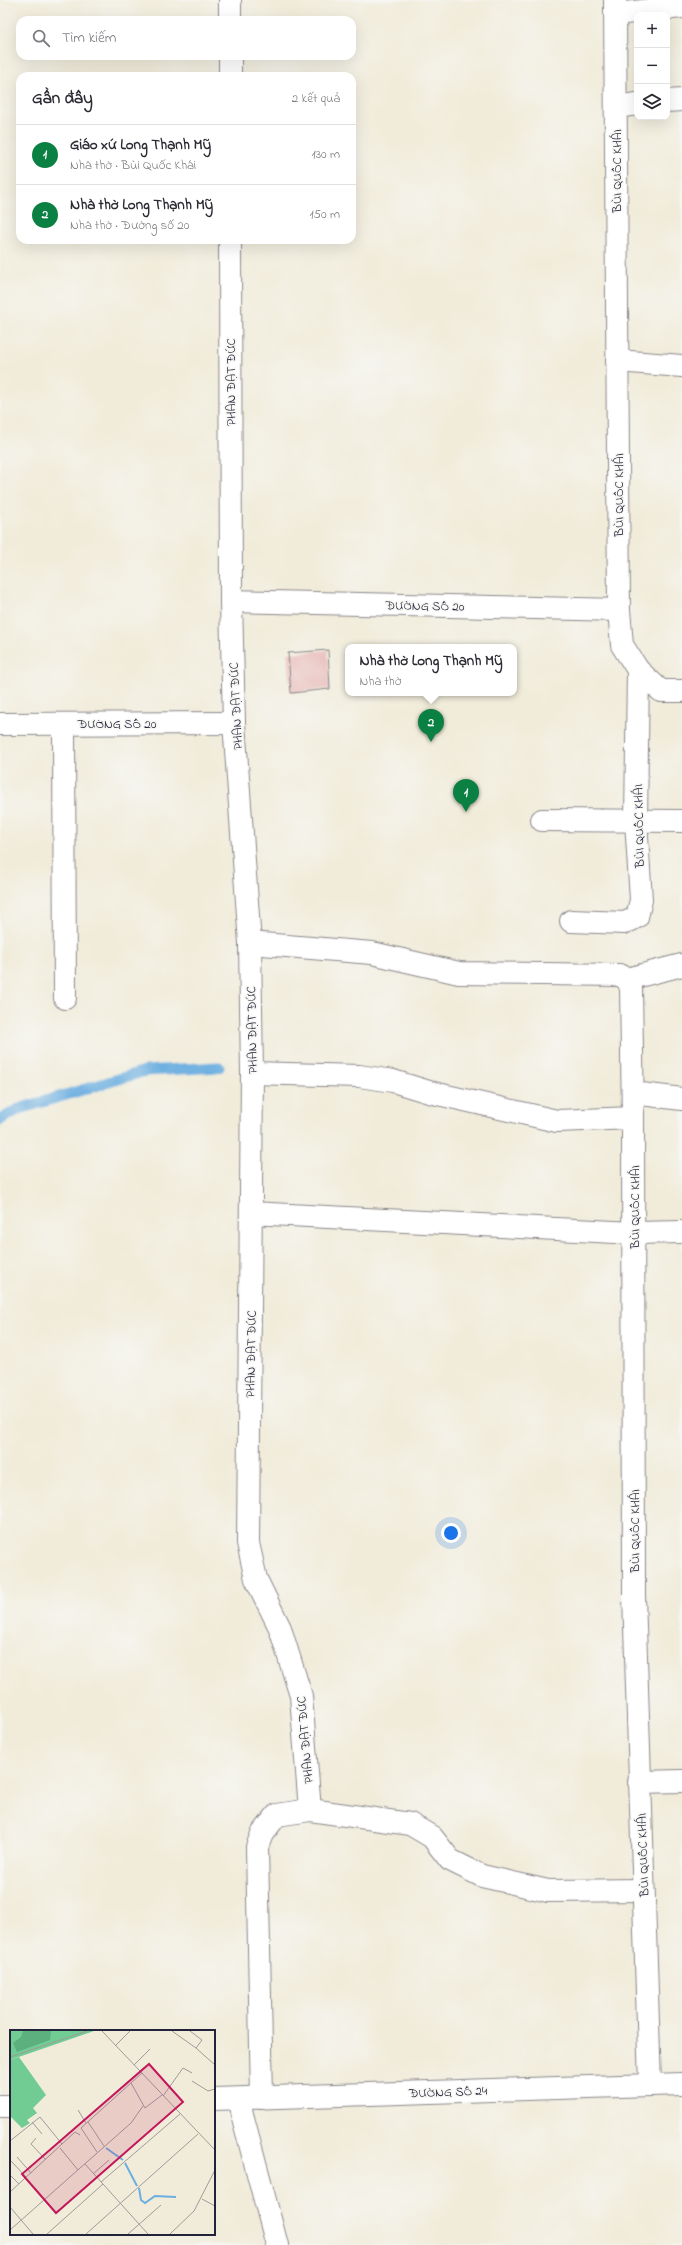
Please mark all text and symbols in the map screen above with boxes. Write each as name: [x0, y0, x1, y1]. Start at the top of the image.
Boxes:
map controls: [634, 12, 670, 120]
button: +: [634, 12, 670, 48]
search box: [16, 16, 356, 60]
icon: search: [30, 27, 52, 49]
text: Tìm kiếm: [62, 27, 116, 49]
button: −: [634, 48, 670, 84]
button: layers: [634, 84, 670, 120]
text: Gần đây: [32, 86, 93, 111]
text: 2 kết quả: [292, 89, 340, 108]
street label: BÙI QUỐC KHÁI: [608, 129, 627, 214]
text: Giáo xứ Long Thạnh Mỹ: [70, 134, 211, 156]
text: 1: [43, 145, 47, 164]
text: 130 m: [312, 145, 340, 164]
text: Nhà thờ · Bùi Quốc Khái: [70, 156, 196, 175]
text: Nhà thờ Long Thạnh Mỹ: [70, 194, 213, 216]
text: 2: [42, 205, 48, 224]
text: 150 m: [309, 205, 340, 224]
text: Nhà thờ · Đường số 20: [70, 216, 189, 235]
street label: PHAN ĐẠT ĐỨC: [222, 338, 241, 426]
street label: BÙI QUỐC KHÁI: [610, 453, 629, 538]
street label: ĐƯỜNG SỐ 20: [384, 596, 465, 617]
popup: [345, 644, 517, 696]
text: Nhà thờ Long Thạnh Mỹ: [359, 650, 503, 672]
street label: PHAN ĐẠT ĐỨC: [225, 662, 248, 750]
text: Nhà thờ: [359, 672, 402, 691]
pin: 2: [418, 709, 444, 742]
street label: ĐƯỜNG SỐ 20: [77, 715, 157, 734]
pin: 1: [453, 779, 479, 812]
street label: BÙI QUỐC KHÁI: [629, 784, 650, 869]
street label: PHAN ĐẠT ĐỨC: [242, 986, 263, 1074]
street label: BÙI QUỐC KHÁI: [626, 1165, 645, 1250]
street label: PHAN ĐẠT ĐỨC: [241, 1310, 262, 1398]
street label: BÙI QUỐC KHÁI: [626, 1489, 645, 1574]
your location: [441, 1523, 461, 1543]
street label: PHAN ĐẠT ĐỨC: [292, 1695, 319, 1784]
street label: BÙI QUỐC KHÁI: [633, 1813, 654, 1898]
inset map: [10, 2030, 215, 2235]
street label: ĐƯỜNG SỐ 24: [408, 2082, 488, 2103]

